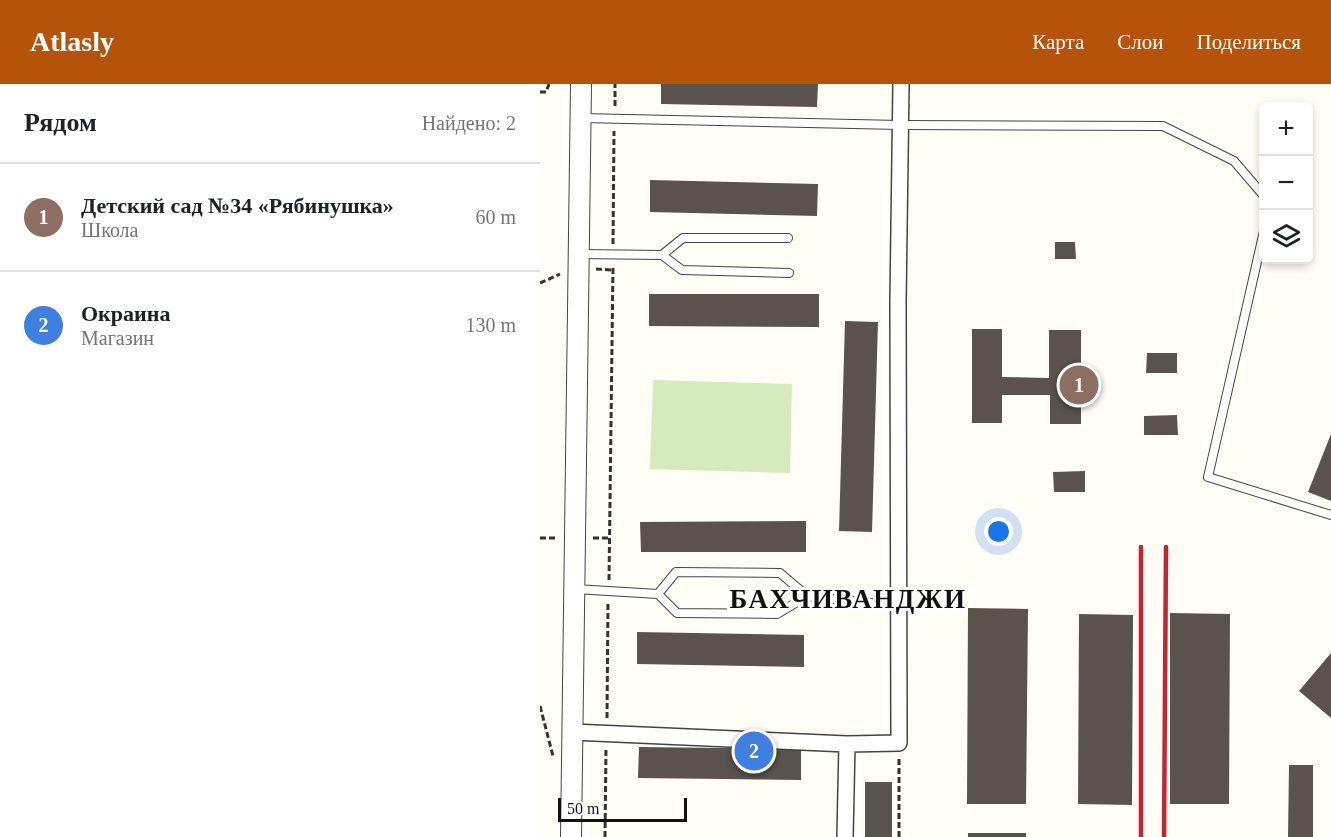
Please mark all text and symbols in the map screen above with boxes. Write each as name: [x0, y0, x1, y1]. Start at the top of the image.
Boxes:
text: Atlasly: [30, 26, 114, 57]
text: Карта: [1032, 30, 1084, 54]
text: Слои: [1117, 30, 1163, 54]
text: Поделиться: [1196, 30, 1301, 54]
map controls: [1259, 102, 1313, 264]
button: +: [1259, 102, 1313, 156]
text: Рядом: [24, 108, 97, 137]
text: Найдено: 2: [422, 112, 516, 134]
button: −: [1259, 156, 1313, 210]
text: Детский сад №34 «Рябинушка»: [81, 193, 394, 218]
text: 1: [39, 206, 49, 228]
text: 60 m: [475, 206, 516, 228]
button: layers: [1259, 210, 1313, 264]
text: Школа: [81, 219, 138, 241]
text: Окраина: [81, 301, 170, 326]
text: 2: [39, 314, 49, 336]
text: 130 m: [465, 314, 516, 336]
text: Магазин: [81, 327, 154, 349]
pin: 1: [1060, 362, 1098, 408]
your location: [984, 517, 1013, 546]
district label: БАХЧИВАНДЖИ: [730, 584, 966, 614]
pin: 2: [734, 728, 774, 774]
scale bar: [558, 795, 687, 822]
text: 50 m: [567, 800, 599, 817]

